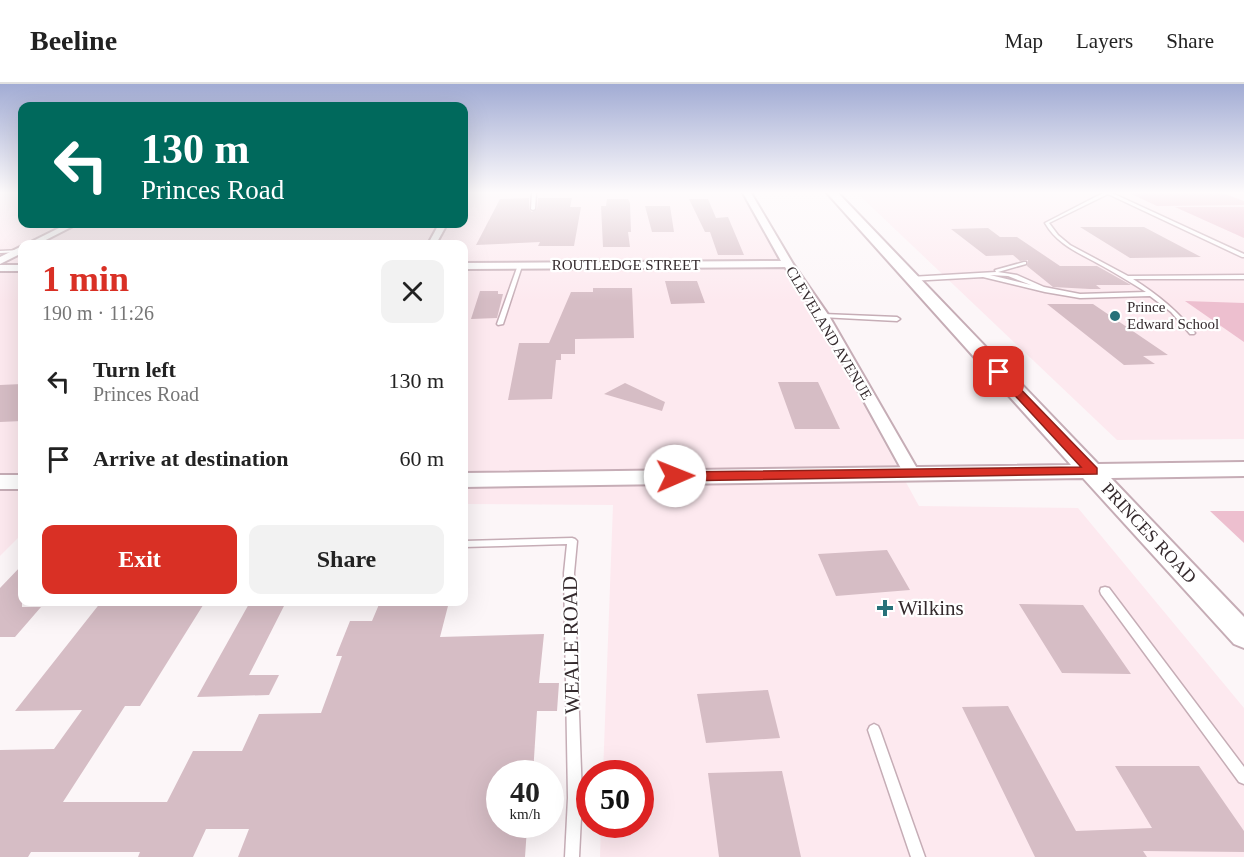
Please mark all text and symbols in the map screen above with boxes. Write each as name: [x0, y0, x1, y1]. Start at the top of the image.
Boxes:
text: Beeline: [30, 25, 117, 56]
text: Map: [1005, 29, 1043, 53]
text: Layers: [1076, 29, 1133, 53]
text: Share: [1166, 29, 1214, 53]
icon: left: [42, 126, 120, 204]
text: 130 m: [141, 126, 250, 172]
text: Princes Road: [141, 175, 284, 205]
street label: ROUTLEDGE STREET: [552, 257, 700, 273]
text: 1 min: [42, 259, 129, 299]
button: close: [381, 260, 444, 323]
street label: CLEVELAND AVENUE: [783, 263, 875, 403]
place label: Prince Edward School: [1127, 299, 1219, 332]
text: 190 m · 11:26: [42, 302, 154, 324]
marker: Prince Edward School: [1108, 309, 1122, 323]
pin: [973, 346, 1024, 397]
icon: arrive: [982, 355, 1015, 388]
text: Turn left: [93, 357, 176, 382]
icon: left: [42, 365, 75, 398]
text: 130 m: [388, 368, 444, 393]
text: Princes Road: [93, 383, 199, 405]
icon: arrive: [42, 443, 75, 476]
position arrow: [643, 444, 707, 508]
text: Arrive at destination: [93, 446, 289, 471]
text: 60 m: [399, 446, 444, 471]
street label: PRINCES ROAD: [1098, 479, 1200, 587]
button: Exit: [42, 525, 237, 594]
button: Share: [249, 525, 444, 594]
street label: WEALE ROAD: [558, 576, 584, 714]
place label: Wilkins: [898, 596, 964, 620]
marker: Wilkins: [876, 599, 894, 617]
speed limit sign: 50: [576, 760, 654, 838]
text: 40: [510, 775, 540, 808]
text: km/h: [510, 806, 540, 822]

